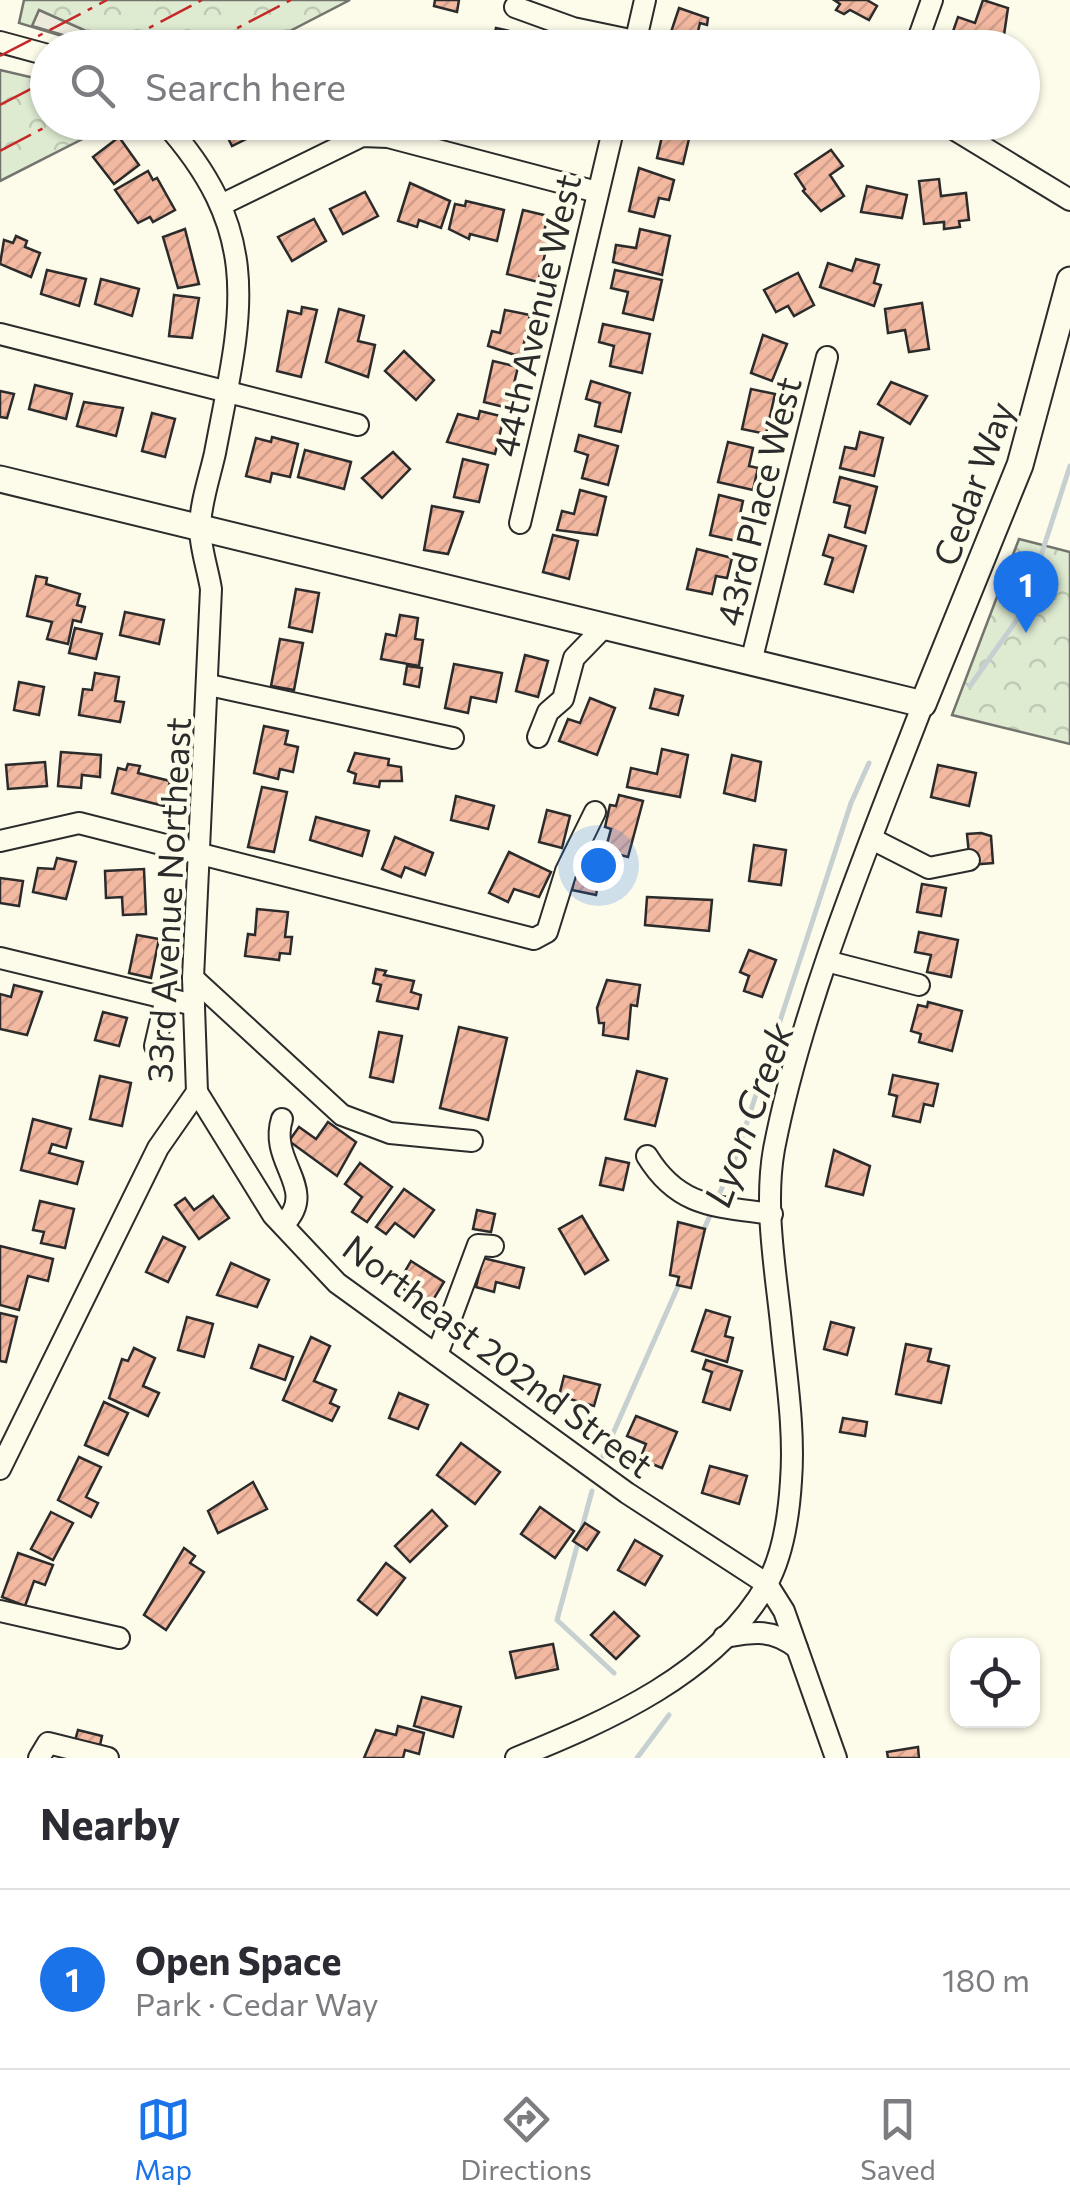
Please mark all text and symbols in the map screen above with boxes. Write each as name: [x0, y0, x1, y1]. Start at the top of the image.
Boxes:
search box: [30, 30, 1040, 140]
icon: search: [65, 58, 120, 113]
text: Search here: [145, 62, 346, 109]
street label: 44th Avenue West: [482, 170, 588, 460]
street label: 43rd Place West: [705, 372, 809, 630]
street label: Cedar Way: [922, 395, 1022, 571]
pin: 1: [994, 550, 1058, 633]
street label: 33rd Avenue Northeast: [136, 716, 198, 1084]
your location: [573, 840, 624, 891]
water label: Lyon Creek: [692, 1014, 802, 1212]
street label: Northeast 202nd Street: [336, 1224, 662, 1486]
map controls: [950, 1638, 1040, 1728]
button: locate: [950, 1638, 1040, 1728]
text: Nearby: [40, 1797, 180, 1849]
text: Open Space: [135, 1936, 341, 1983]
text: 1: [65, 1959, 80, 1999]
text: 180 m: [942, 1959, 1030, 1999]
text: Park · Cedar Way: [135, 1983, 379, 2023]
tab: Map: [134, 2092, 192, 2186]
tab: Directions: [460, 2092, 592, 2186]
tab: Saved: [860, 2092, 936, 2186]

